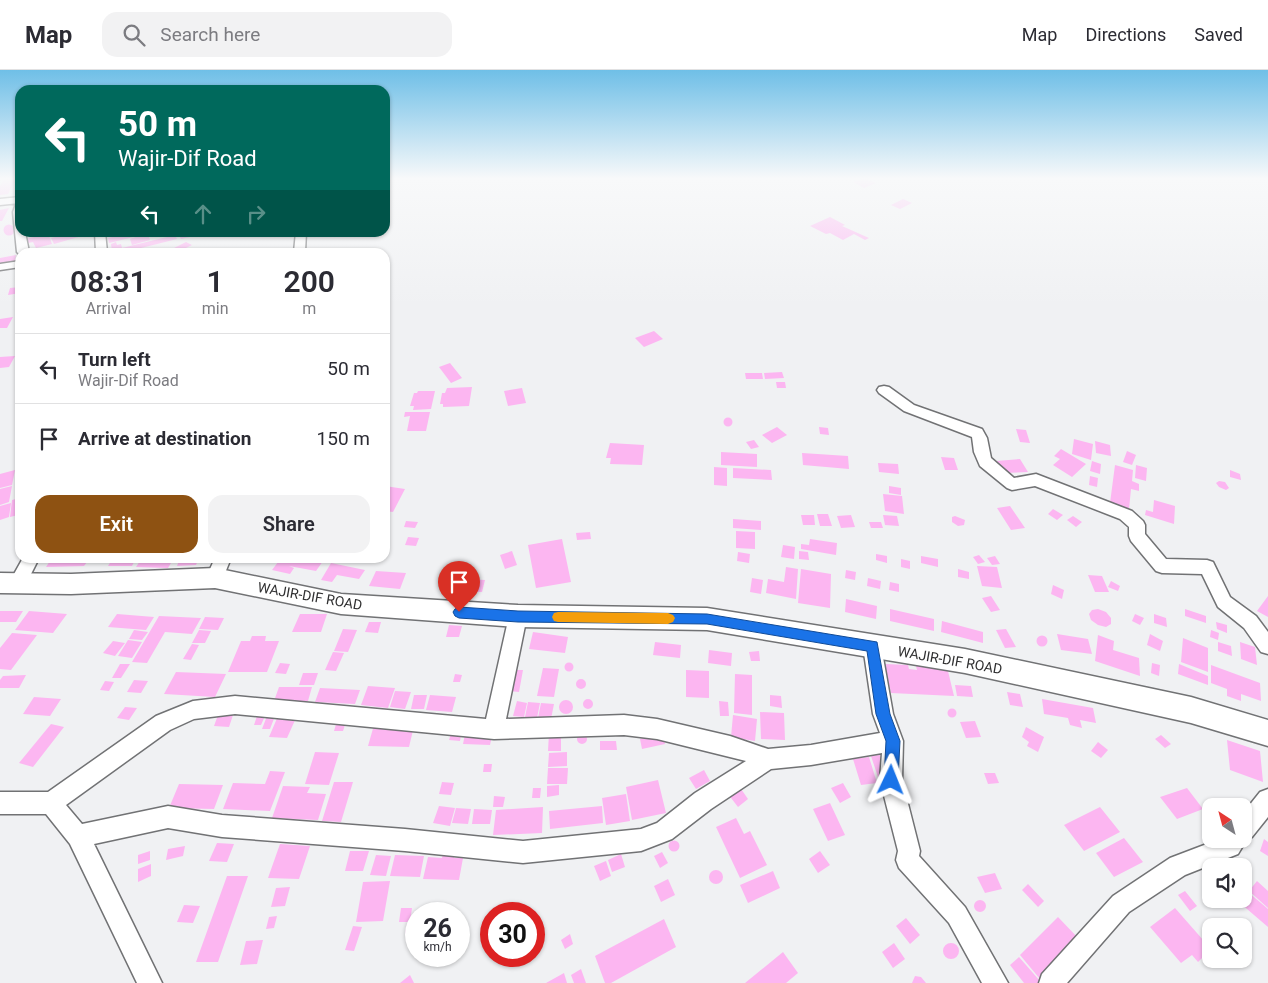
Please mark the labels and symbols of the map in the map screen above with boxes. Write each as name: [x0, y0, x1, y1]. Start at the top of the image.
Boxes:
pin: [438, 561, 480, 612]
street label: WAJIR-DIF ROAD: [256, 579, 364, 613]
street label: WAJIR-DIF ROAD: [896, 643, 1004, 677]
position arrow: [864, 753, 916, 805]
north arrow: [1202, 798, 1252, 848]
speed limit sign: 30: [480, 902, 545, 967]

